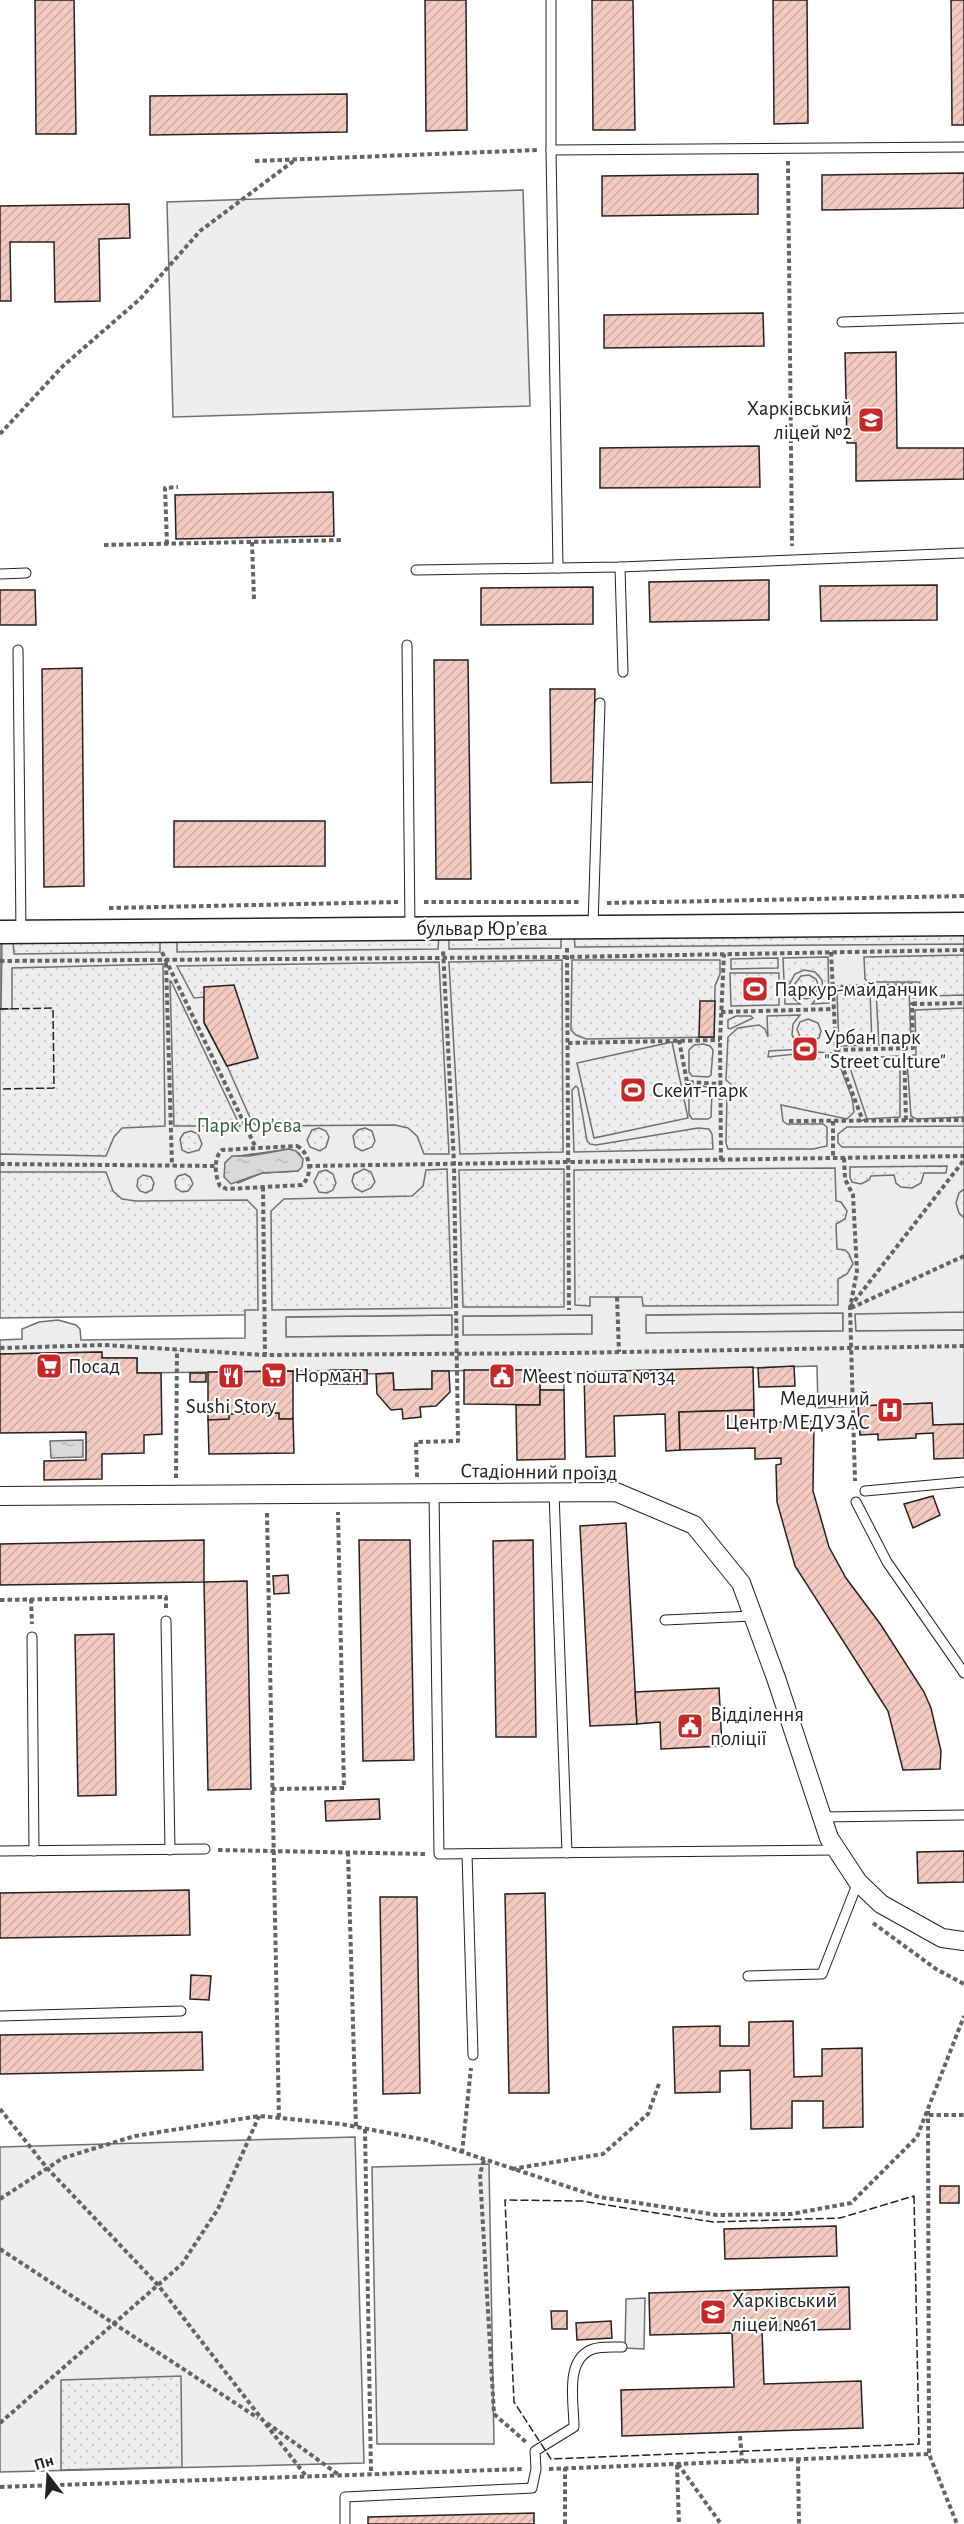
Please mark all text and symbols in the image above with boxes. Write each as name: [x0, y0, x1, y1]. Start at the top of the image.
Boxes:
place label: Харківський ліцей №2: [747, 398, 852, 443]
school or university icon: Харківський ліцей №2: [856, 405, 886, 435]
street label: бульвар Юрʼєва: [416, 918, 548, 939]
sports icon: Паркур-майданчик: [740, 974, 770, 1004]
place label: Паркур-майданчик: [774, 979, 938, 1000]
place label: Урбан парк "Street culture": [824, 1027, 946, 1072]
sports icon: Урбан парк "Street culture": [790, 1034, 820, 1064]
sports icon: Скейт-парк: [618, 1075, 648, 1105]
place label: Скейт-парк: [652, 1080, 748, 1101]
park label: Парк Юр’єва: [196, 1115, 302, 1136]
supermarket icon: Посад: [34, 1351, 64, 1381]
place label: Посад: [68, 1356, 120, 1377]
supermarket icon: Норман: [259, 1360, 289, 1390]
restaurant icon: Sushi Story: [216, 1361, 246, 1391]
public building icon: Meest пошта №134: [487, 1361, 517, 1391]
place label: Норман: [294, 1365, 363, 1386]
place label: Meest пошта №134: [522, 1366, 676, 1387]
place label: Медичний Центр МЕДУЗАС: [725, 1388, 870, 1433]
hospital icon: Медичний Центр МЕДУЗАС: [875, 1395, 905, 1425]
place label: Sushi Story: [186, 1396, 276, 1417]
street label: Стадіонний проїзд: [460, 1460, 618, 1484]
place label: Відділення поліції: [710, 1704, 804, 1749]
public building icon: Відділення поліції: [675, 1711, 705, 1741]
place label: Харківський ліцей №61: [732, 2290, 837, 2335]
school or university icon: Харківський ліцей №61: [698, 2297, 728, 2327]
north arrow: [18, 2446, 78, 2506]
text: Пн: [32, 2452, 56, 2473]

